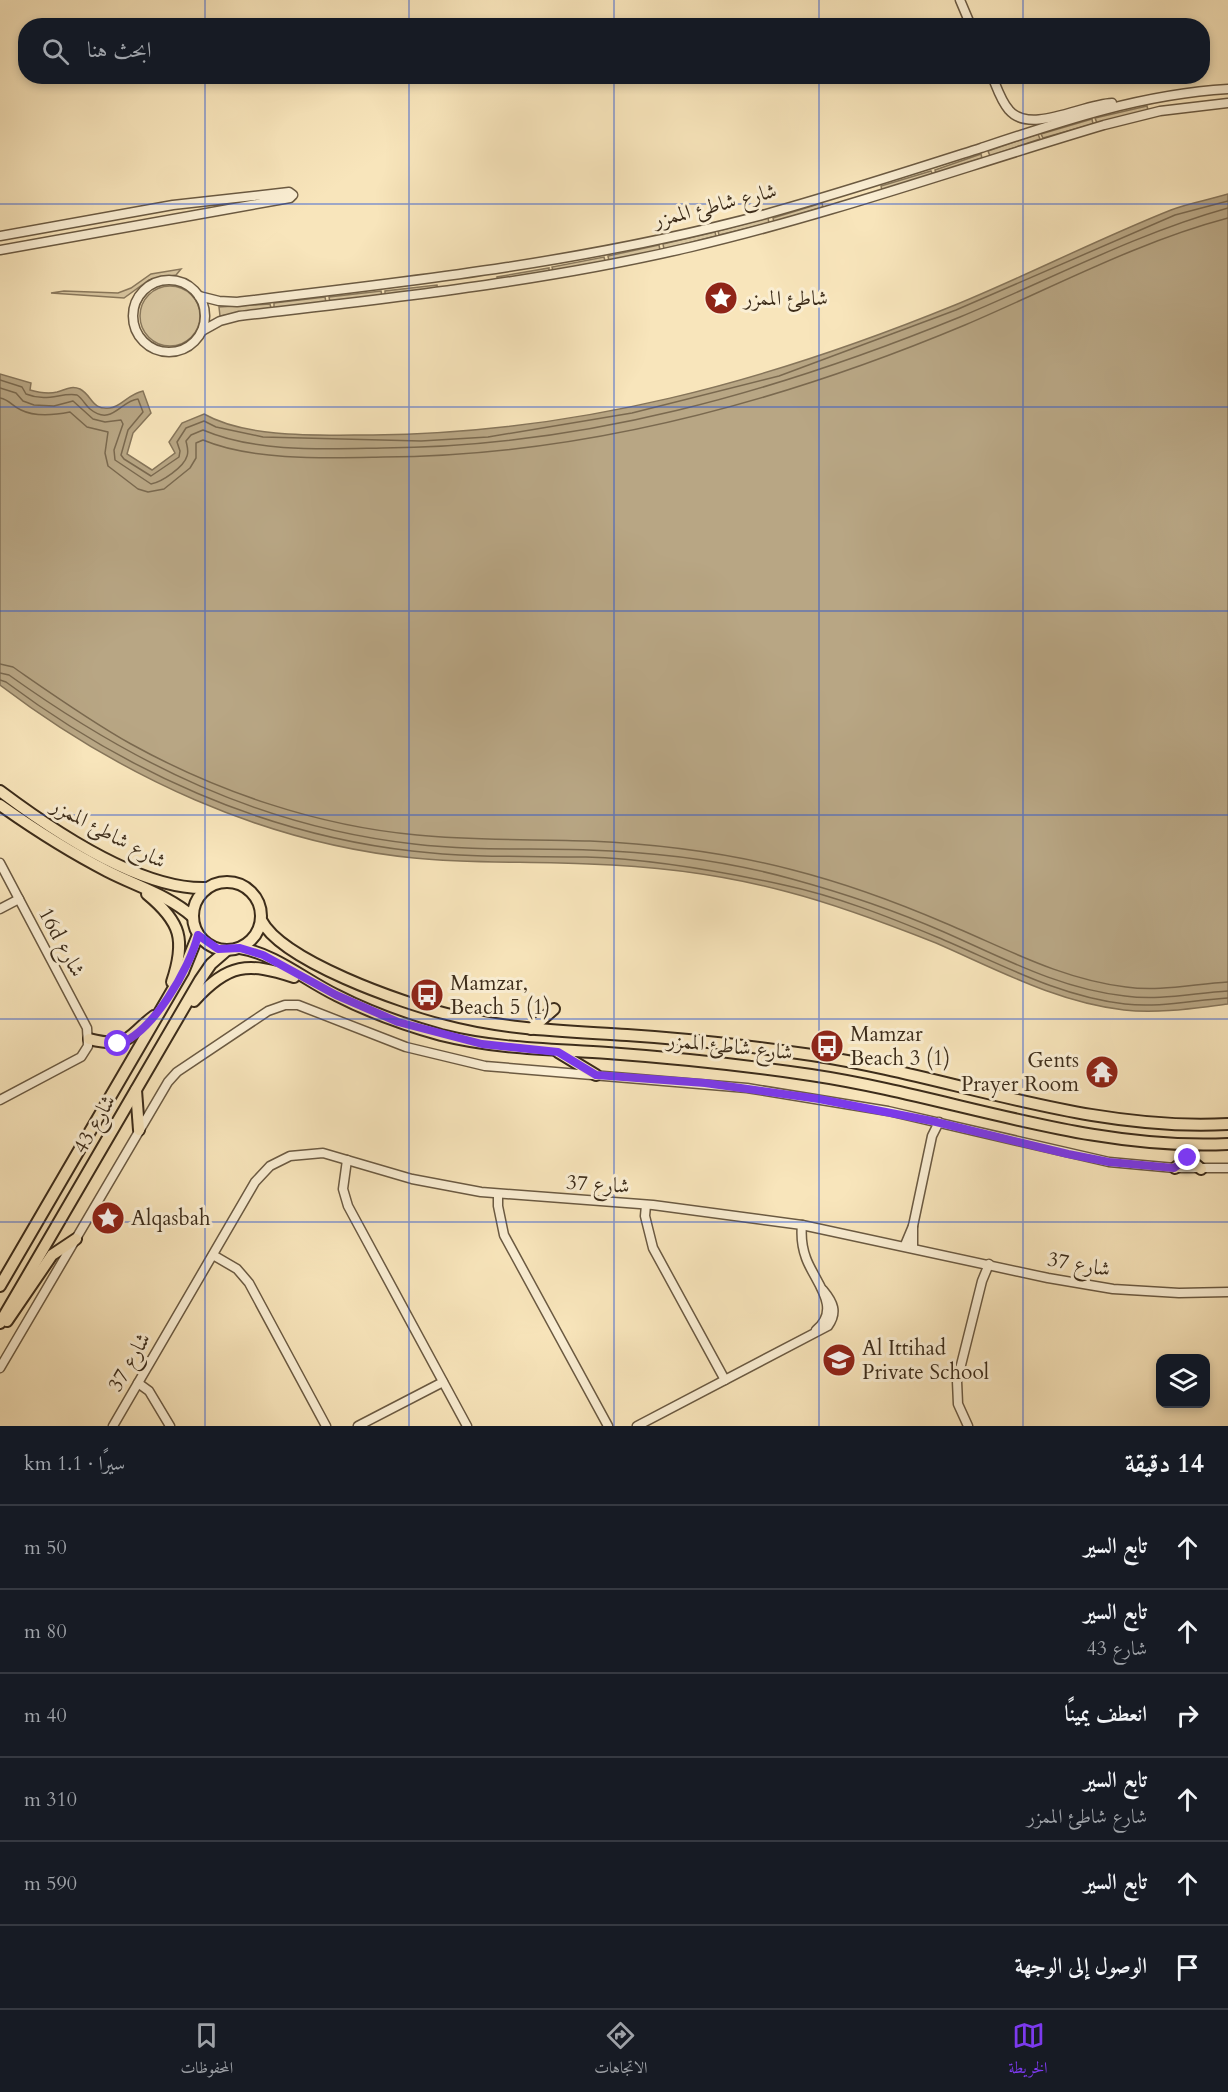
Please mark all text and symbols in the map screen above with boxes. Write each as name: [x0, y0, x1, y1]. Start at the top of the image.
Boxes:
search box: [18, 18, 1210, 84]
icon: search: [39, 35, 72, 68]
text: ابحث هنا: [87, 35, 152, 65]
street label: شارع شاطئ الممزر: [649, 176, 780, 238]
place icon: شاطئ الممزر: [703, 280, 739, 316]
place label: شاطئ الممزر: [742, 284, 828, 313]
street label: شارع شاطئ الممزر: [43, 790, 171, 878]
street label: 16d شارع: [29, 902, 92, 983]
place label: Mamzar, Beach 5 (1): [450, 969, 550, 1022]
bus stop icon: Mamzar, Beach 5 (1): [409, 977, 445, 1013]
place label: Mamzar Beach 3 (1): [850, 1020, 950, 1073]
street label: شارع شاطئ الممزر: [663, 1025, 794, 1070]
bus stop icon: Mamzar Beach 3 (1): [809, 1028, 845, 1064]
route start: [104, 1030, 130, 1056]
place label: Gents Prayer Room: [961, 1046, 1079, 1099]
temple icon: Gents Prayer Room: [1084, 1054, 1120, 1090]
street label: شارع 43: [66, 1089, 125, 1161]
route end: [1174, 1144, 1200, 1170]
street label: شارع 37: [565, 1168, 631, 1204]
place icon: Alqasbah: [90, 1200, 126, 1236]
place label: Alqasbah: [131, 1204, 211, 1233]
street label: شارع 37: [1045, 1245, 1113, 1287]
street label: شارع 37: [101, 1327, 160, 1399]
place label: Al Ittihad Private School: [862, 1334, 989, 1387]
school or university icon: Al Ittihad Private School: [821, 1342, 857, 1378]
map controls: [1156, 1354, 1210, 1408]
button: layers: [1156, 1354, 1210, 1408]
text: 14 دقيقة: [1125, 1446, 1204, 1481]
text: سيرًا · 1.1 km: [24, 1450, 125, 1477]
text: تابع السير: [1084, 1531, 1147, 1561]
icon: ahead: [1171, 1531, 1204, 1564]
text: 50 m: [24, 1534, 67, 1561]
text: تابع السير: [1084, 1597, 1147, 1627]
icon: ahead: [1171, 1615, 1204, 1648]
text: 80 m: [24, 1618, 67, 1645]
text: شارع 43: [1086, 1635, 1147, 1662]
text: انعطف يمينًا: [1064, 1699, 1147, 1729]
icon: right: [1171, 1699, 1204, 1732]
text: 40 m: [24, 1702, 67, 1729]
text: تابع السير: [1084, 1765, 1147, 1795]
icon: ahead: [1171, 1783, 1204, 1816]
text: 310 m: [24, 1786, 77, 1813]
text: شارع شاطئ الممزر: [1027, 1803, 1147, 1830]
text: تابع السير: [1084, 1867, 1147, 1897]
icon: ahead: [1171, 1867, 1204, 1900]
text: 590 m: [24, 1870, 77, 1897]
text: الوصول إلى الوجهة: [1015, 1951, 1147, 1981]
icon: arrive: [1171, 1951, 1204, 1984]
tab: المحفوظات: [181, 2019, 233, 2083]
tab: الاتجاهات: [594, 2019, 648, 2083]
tab: الخريطة: [1009, 2019, 1048, 2083]

